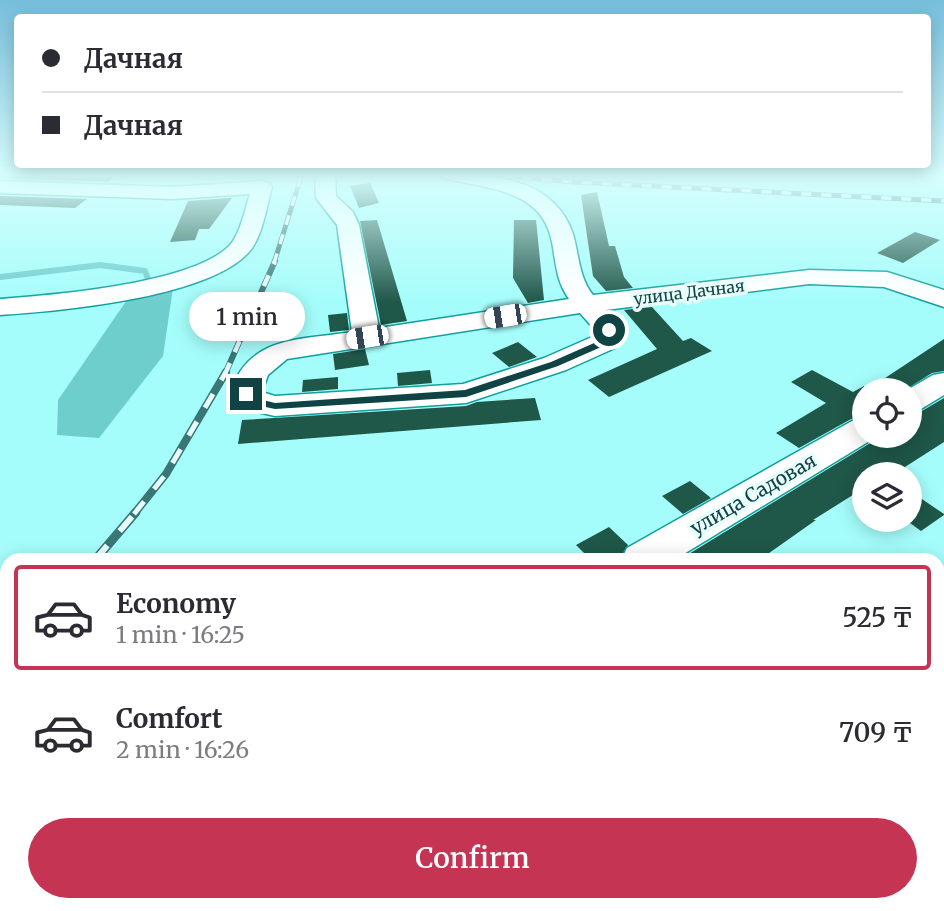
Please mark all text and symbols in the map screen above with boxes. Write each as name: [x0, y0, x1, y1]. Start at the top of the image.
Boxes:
text: Дачная: [84, 42, 183, 75]
text: Дачная: [84, 109, 183, 142]
street label: улица Дачная: [632, 275, 746, 309]
callout: 1 min: [188, 292, 304, 342]
text: 1 min: [216, 302, 278, 331]
car: [483, 302, 528, 330]
route start: [593, 314, 625, 346]
car: [345, 323, 390, 351]
route end: [230, 378, 262, 410]
map controls: [852, 378, 922, 532]
button: locate: [852, 378, 922, 448]
street label: улица Садовая: [686, 448, 820, 540]
button: layers: [852, 462, 922, 532]
icon: car: [32, 586, 95, 649]
text: Economy: [116, 587, 236, 620]
text: 525 ₸: [842, 601, 913, 634]
text: 1 min · 16:25: [116, 620, 245, 649]
icon: car: [32, 701, 95, 764]
text: Comfort: [116, 702, 222, 735]
text: 709 ₸: [839, 716, 913, 749]
text: 2 min · 16:26: [116, 735, 249, 764]
button: Confirm: [28, 818, 917, 898]

